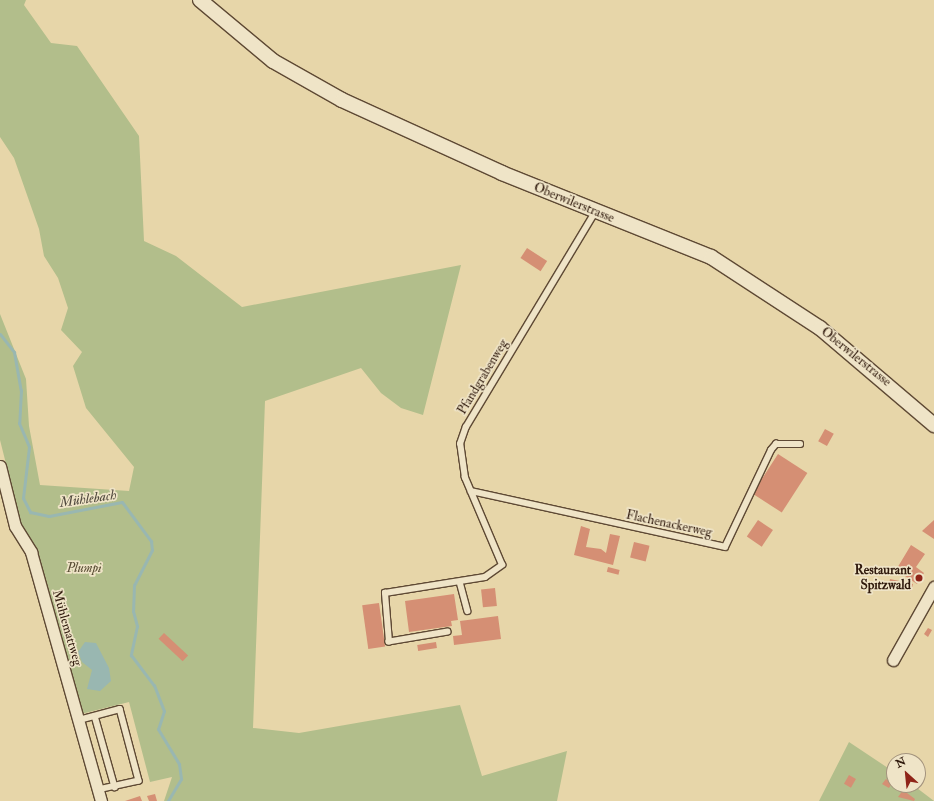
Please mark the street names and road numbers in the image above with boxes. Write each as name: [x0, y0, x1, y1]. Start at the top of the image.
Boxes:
street label: Oberwilerstrasse: [531, 180, 617, 226]
street label: Oberwilerstrasse: [818, 324, 894, 390]
street label: Pfandgrabenweg: [454, 337, 512, 417]
street label: Flachenackerweg: [624, 507, 714, 541]
street label: Mühlemattweg: [49, 588, 85, 668]

